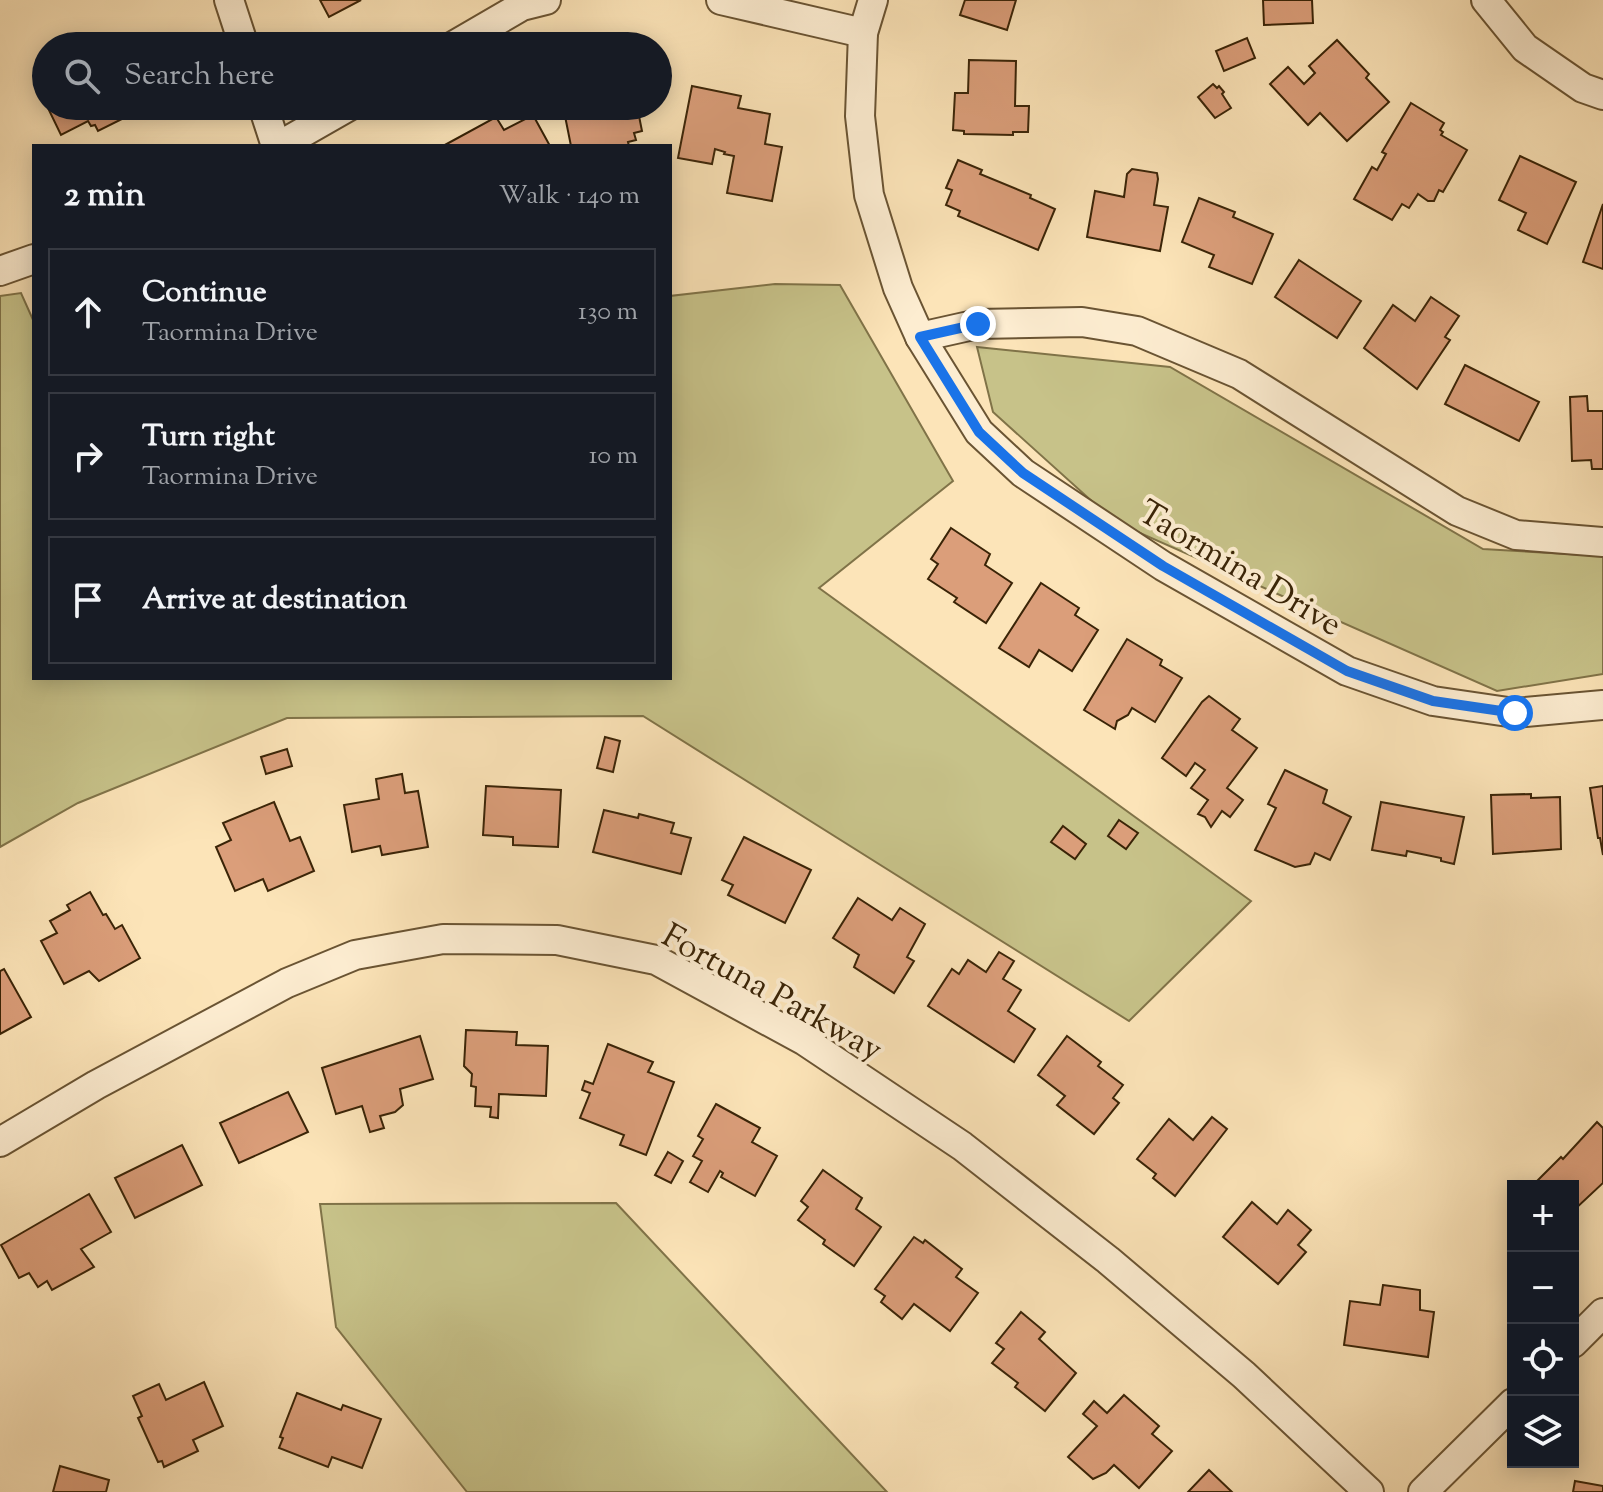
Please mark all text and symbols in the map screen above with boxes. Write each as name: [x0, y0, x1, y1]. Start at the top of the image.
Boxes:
search box: [32, 32, 672, 120]
icon: search: [60, 54, 104, 98]
text: Search here: [124, 55, 274, 98]
text: 2 min: [64, 172, 145, 221]
text: Walk · 140 m: [499, 178, 640, 215]
text: Continue: [142, 272, 267, 315]
icon: ahead: [66, 290, 110, 334]
text: 130 m: [578, 294, 638, 331]
route end: [960, 306, 996, 342]
text: Taormina Drive: [142, 315, 318, 352]
text: Turn right: [142, 416, 275, 459]
icon: right: [66, 434, 110, 478]
text: 10 m: [589, 438, 638, 475]
text: Taormina Drive: [142, 459, 318, 496]
street label: Taormina Drive: [1128, 490, 1350, 650]
icon: arrive: [66, 578, 110, 622]
text: Arrive at destination: [142, 579, 407, 622]
route start: [1497, 695, 1533, 731]
street label: Fortuna Parkway: [652, 913, 891, 1075]
map controls: [1507, 1180, 1579, 1468]
button: +: [1507, 1180, 1579, 1252]
button: −: [1507, 1252, 1579, 1324]
button: locate: [1507, 1324, 1579, 1396]
button: layers: [1507, 1396, 1579, 1468]

